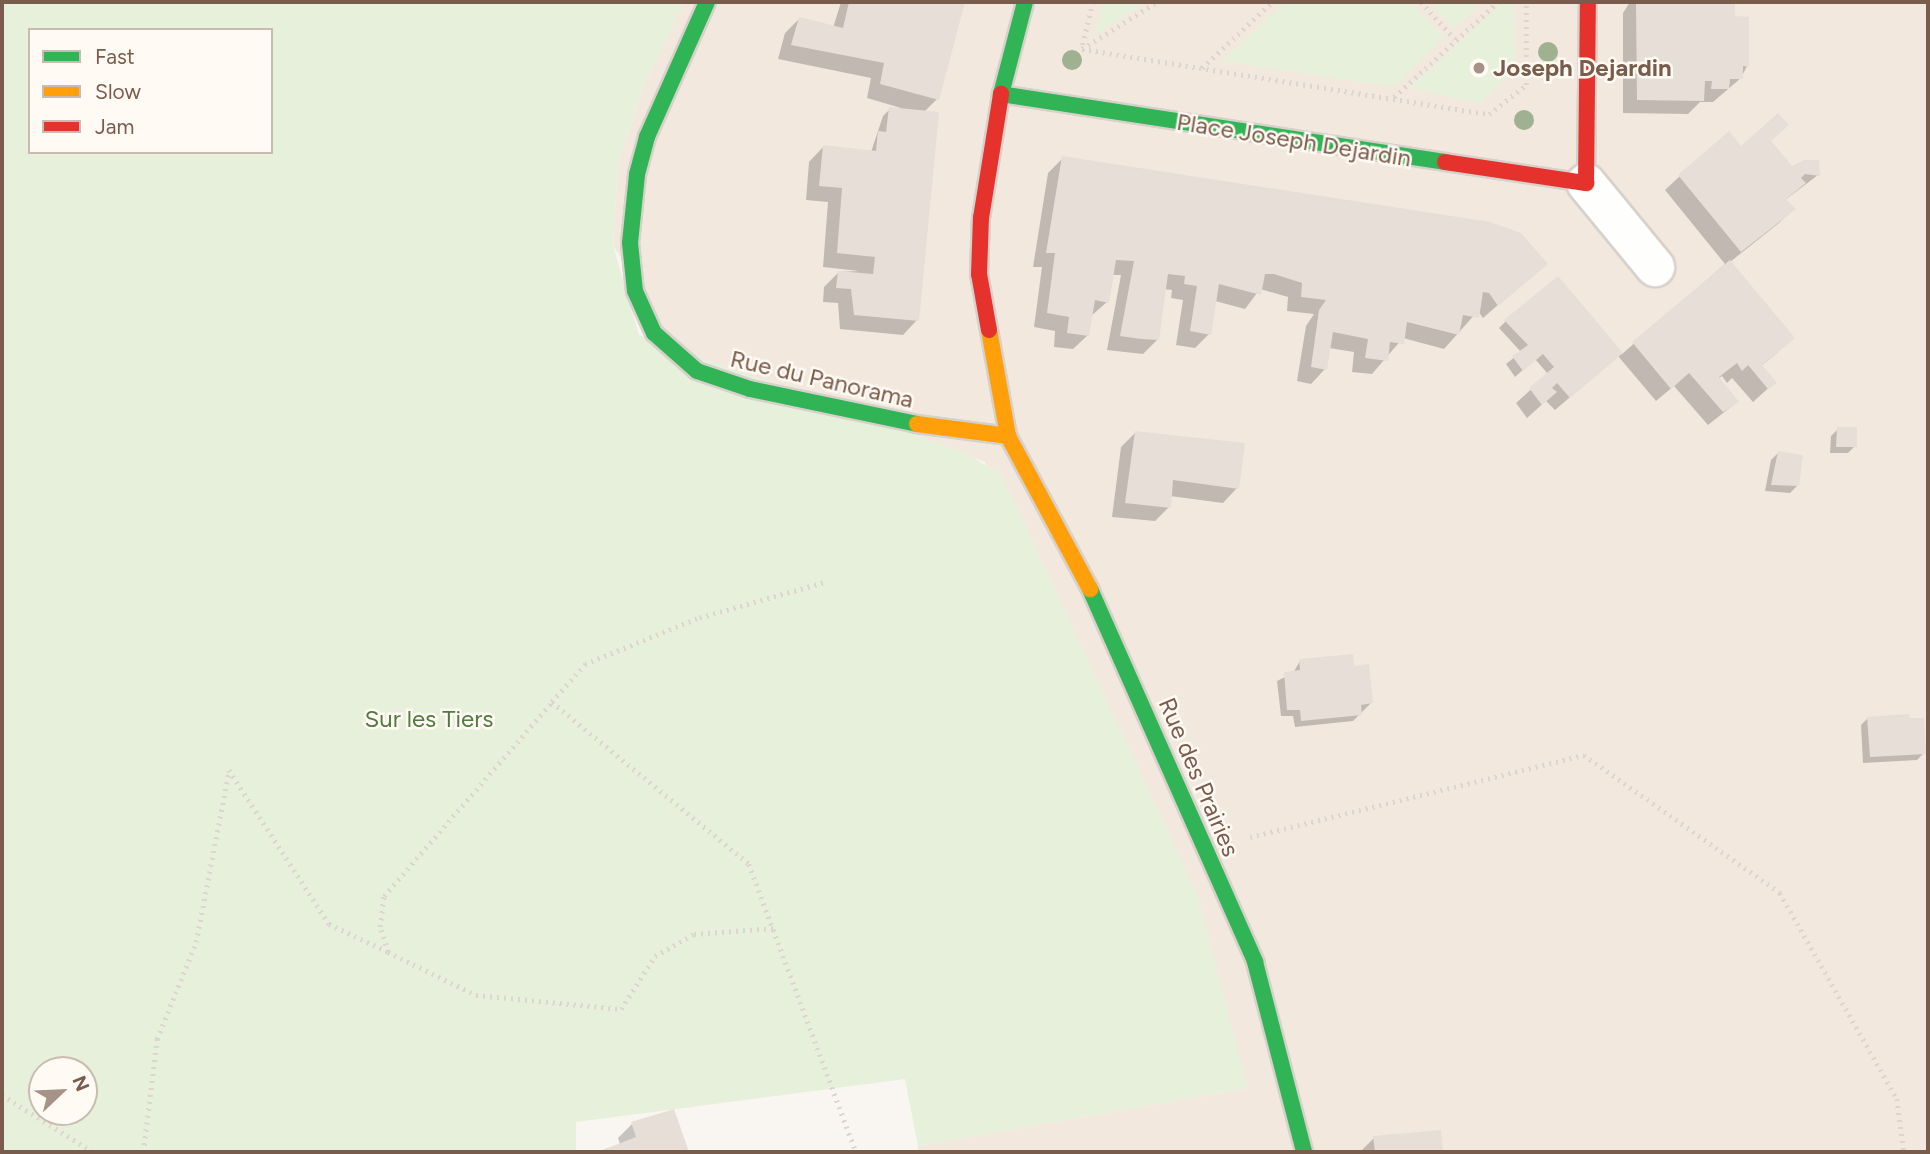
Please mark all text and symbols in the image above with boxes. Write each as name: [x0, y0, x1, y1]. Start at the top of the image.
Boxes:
legend: [28, 28, 273, 154]
text: Fast: [95, 44, 135, 69]
place label: Joseph Dejardin: [1493, 54, 1672, 82]
marker: Joseph Dejardin: [1471, 60, 1487, 76]
text: Slow: [95, 79, 141, 104]
street label: Place Joseph Dejardin: [1175, 107, 1413, 173]
text: Jam: [95, 114, 134, 139]
street label: Rue du Panorama: [728, 344, 916, 414]
street label: Rue des Prairies: [1153, 693, 1245, 861]
park label: Sur les Tiers: [365, 705, 493, 733]
north arrow: [28, 1056, 98, 1126]
text: N: [67, 1072, 94, 1095]

